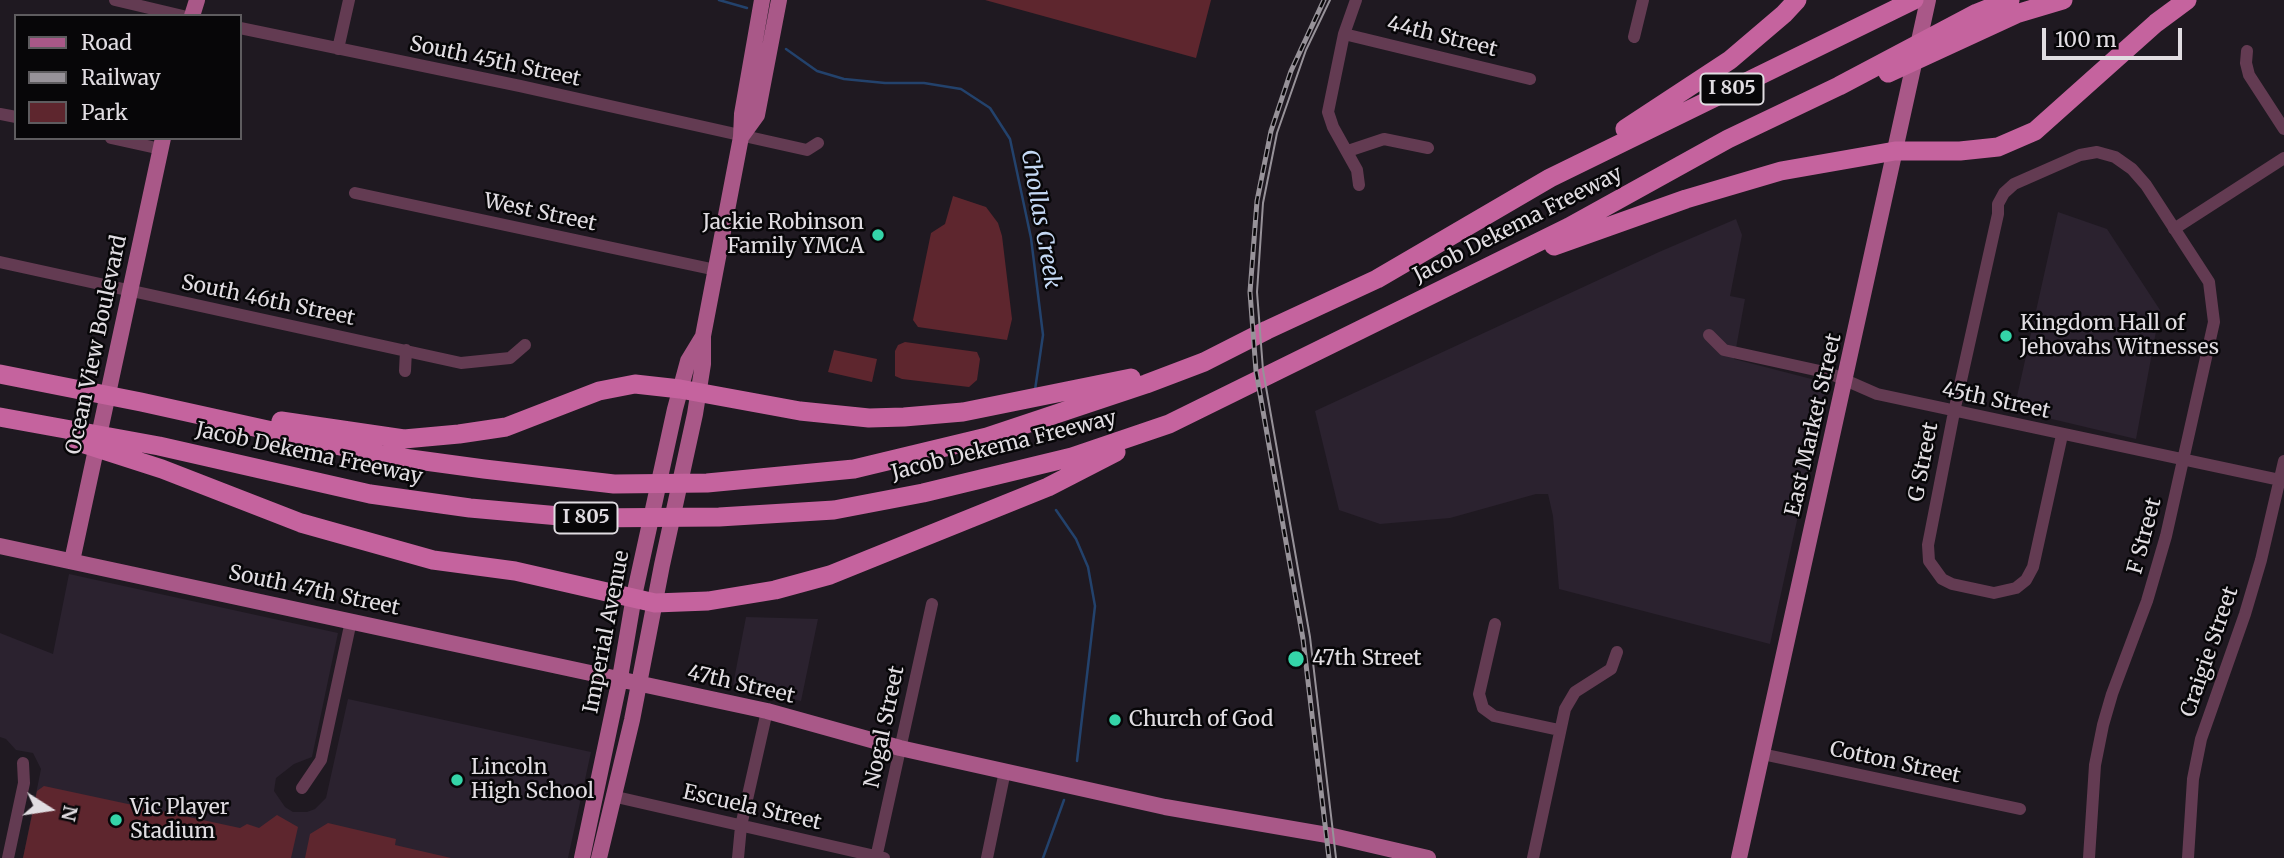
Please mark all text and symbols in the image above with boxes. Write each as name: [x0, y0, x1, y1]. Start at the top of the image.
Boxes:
street label: 44th Street: [1384, 11, 1500, 63]
legend: [14, 14, 242, 140]
scale bar: [2046, 14, 2186, 58]
text: 100 m: [2055, 26, 2117, 53]
text: Road: [81, 29, 132, 56]
street label: South 45th Street: [407, 32, 583, 92]
text: Railway: [81, 64, 161, 91]
road number: I 805: [1700, 74, 1764, 104]
text: Park: [81, 99, 128, 126]
water label: Chollas Creek: [1014, 147, 1066, 291]
street label: Jacob Dekema Freeway: [1409, 161, 1627, 289]
street label: West Street: [481, 189, 599, 237]
place label: Jackie Robinson Family YMCA: [703, 210, 864, 260]
marker: Jackie Robinson Family YMCA: [870, 227, 886, 243]
street label: Ocean View Boulevard: [61, 233, 133, 457]
street label: South 46th Street: [179, 270, 357, 332]
place label: Kingdom Hall of Jehovahs Witnesses: [2020, 311, 2219, 361]
marker: Kingdom Hall of Jehovahs Witnesses: [1998, 328, 2014, 344]
street label: East Market Street: [1781, 331, 1847, 519]
street label: 45th Street: [1940, 377, 2052, 425]
street label: Jacob Dekema Freeway: [889, 406, 1119, 486]
street label: Jacob Dekema Freeway: [193, 418, 425, 490]
street label: G Street: [1904, 420, 1944, 504]
street label: F Street: [2123, 495, 2167, 577]
road number: I 805: [554, 503, 618, 534]
street label: Imperial Avenue: [579, 548, 635, 716]
street label: South 47th Street: [226, 561, 402, 621]
street label: Craigie Street: [2176, 583, 2244, 721]
place label: 47th Street: [1312, 646, 1421, 672]
marker: 47th Street: [1286, 649, 1306, 669]
street label: 47th Street: [685, 660, 797, 710]
street label: Nogal Street: [860, 664, 910, 790]
place label: Church of God: [1129, 707, 1273, 733]
marker: Church of God: [1107, 712, 1123, 728]
street label: Cotton Street: [1827, 737, 1963, 789]
place label: Lincoln High School: [471, 755, 594, 805]
marker: Lincoln High School: [449, 772, 465, 788]
north arrow: [14, 774, 84, 844]
street label: Escuela Street: [680, 780, 824, 836]
place label: Vic Player Stadium: [130, 795, 229, 845]
text: N: [56, 804, 83, 823]
marker: Vic Player Stadium: [108, 812, 124, 828]

